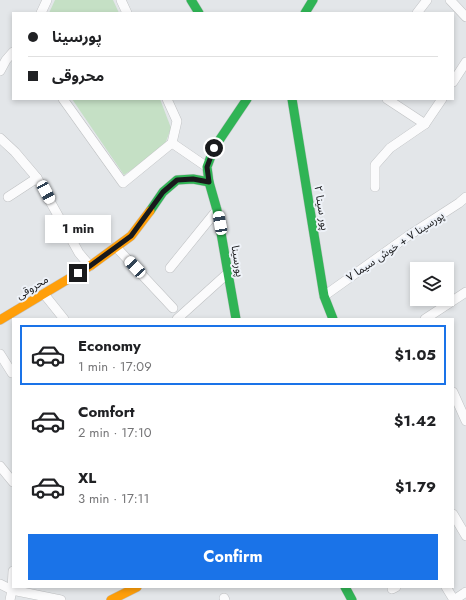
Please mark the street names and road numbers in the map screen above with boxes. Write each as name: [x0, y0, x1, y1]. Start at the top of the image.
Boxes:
street label: پور سینا ۲: [310, 184, 333, 232]
street label: پورسینا ۷ + خوش سیما ۷: [343, 207, 447, 285]
street label: پورسینا: [228, 244, 248, 278]
street label: محروقی: [13, 271, 51, 303]

